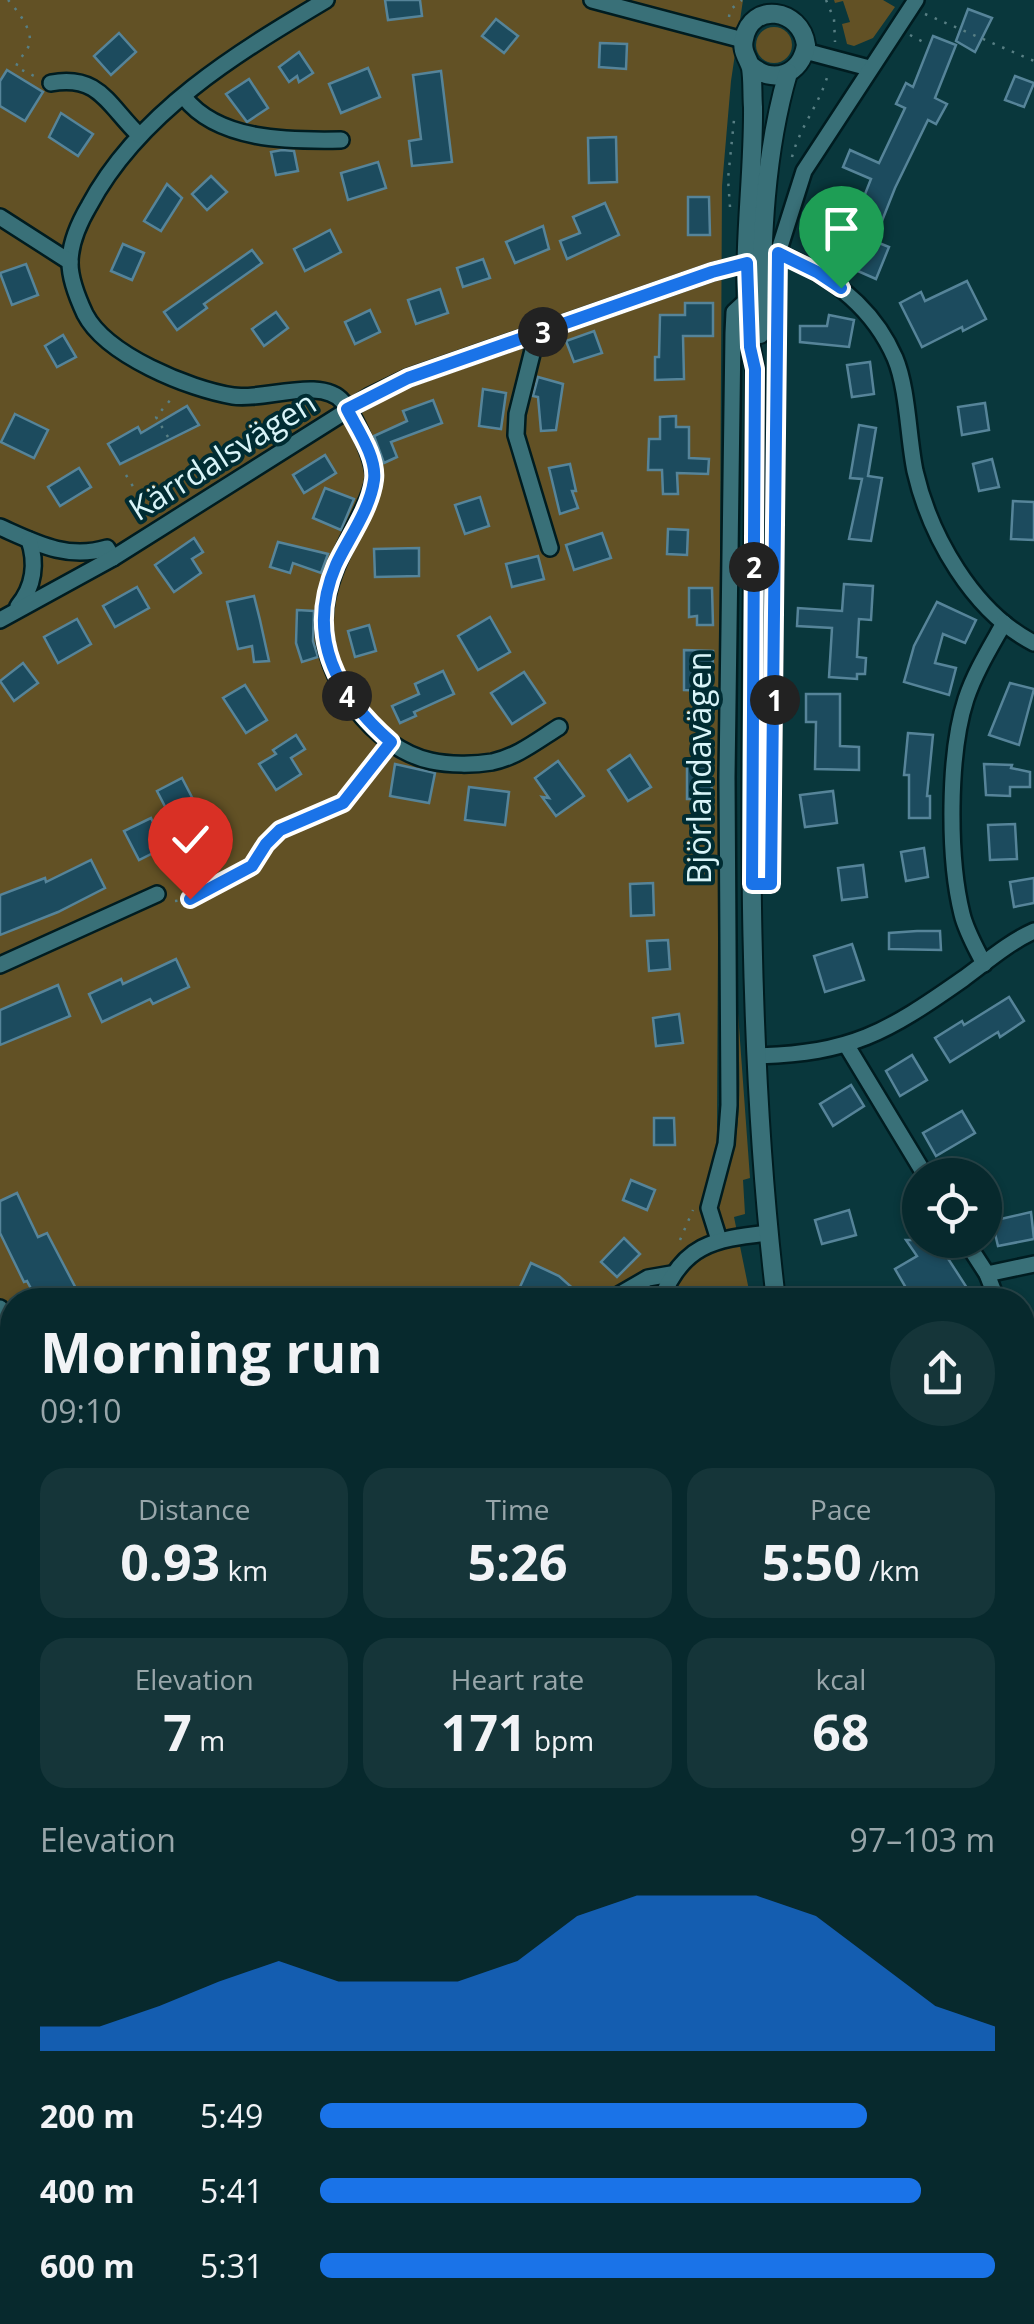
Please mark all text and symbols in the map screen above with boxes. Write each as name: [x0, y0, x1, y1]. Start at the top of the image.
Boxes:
pin: [799, 186, 884, 289]
icon: arrive: [814, 201, 869, 256]
pin: 3: [518, 307, 568, 357]
text: 3: [535, 313, 551, 351]
street label: Kärrdalsvägen: [120, 380, 324, 530]
pin: 2: [729, 542, 779, 592]
text: 2: [746, 548, 762, 586]
street label: Björlandavägen: [677, 652, 720, 884]
pin: 4: [322, 671, 372, 721]
pin: 1: [750, 675, 800, 725]
text: 4: [339, 677, 355, 715]
text: 1: [767, 681, 783, 719]
pin: [148, 797, 233, 900]
icon: check: [163, 812, 218, 867]
map controls: [902, 1158, 1002, 1258]
button: locate: [902, 1158, 1002, 1258]
text: Morning run: [40, 1314, 383, 1389]
button: share: [890, 1321, 995, 1426]
text: 09:10: [40, 1389, 122, 1432]
text: Distance: [138, 1490, 250, 1528]
text: Time: [485, 1490, 550, 1528]
text: Pace: [810, 1490, 872, 1528]
text: 0.93: [120, 1528, 220, 1596]
text: 5:26: [467, 1528, 568, 1596]
text: 5:50: [762, 1528, 862, 1596]
text: km: [220, 1551, 268, 1589]
text: /km: [862, 1551, 920, 1589]
text: Elevation: [135, 1660, 254, 1698]
text: Heart rate: [451, 1660, 584, 1698]
text: kcal: [815, 1660, 866, 1698]
text: 7: [163, 1698, 192, 1766]
text: 171: [441, 1698, 527, 1766]
text: 68: [812, 1698, 869, 1766]
text: m: [192, 1721, 225, 1759]
text: bpm: [527, 1721, 594, 1759]
text: Elevation: [40, 1818, 176, 1861]
text: 97–103 m: [850, 1818, 995, 1861]
text: 200 m: [40, 2094, 135, 2137]
text: 5:49: [200, 2094, 263, 2137]
text: 400 m: [40, 2169, 135, 2212]
text: 5:41: [200, 2169, 263, 2212]
text: 600 m: [40, 2244, 135, 2287]
text: 5:31: [200, 2244, 263, 2287]

